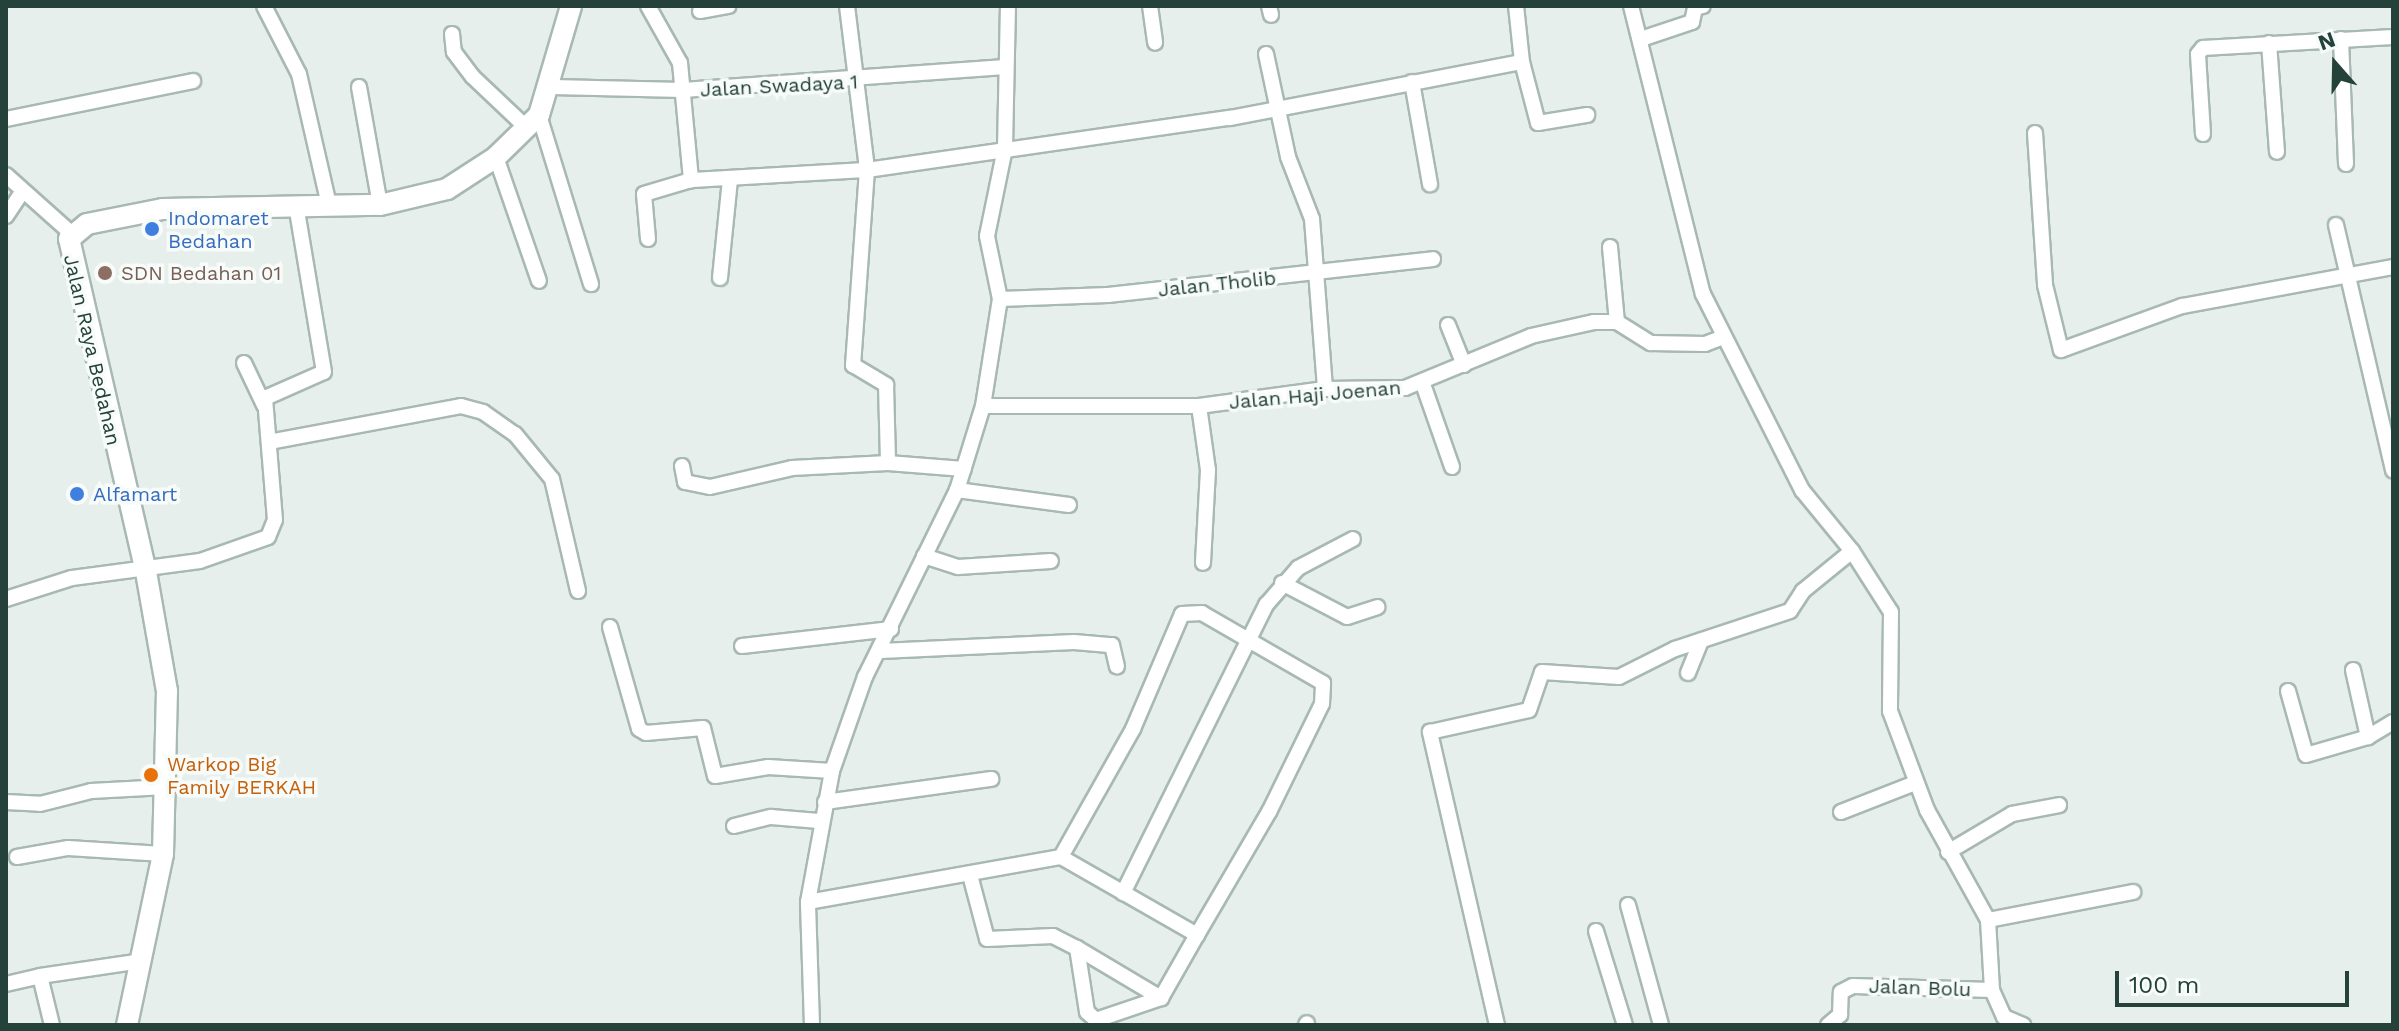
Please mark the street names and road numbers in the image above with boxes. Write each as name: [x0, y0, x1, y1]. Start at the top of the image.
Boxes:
street label: Jalan Swadaya 1: [699, 70, 859, 102]
street label: Jalan Raya Bedahan: [58, 252, 126, 448]
street label: Jalan Tholib: [1157, 266, 1277, 302]
street label: Jalan Haji Joenan: [1228, 376, 1402, 414]
street label: Jalan Bolu: [1868, 974, 1972, 1002]

